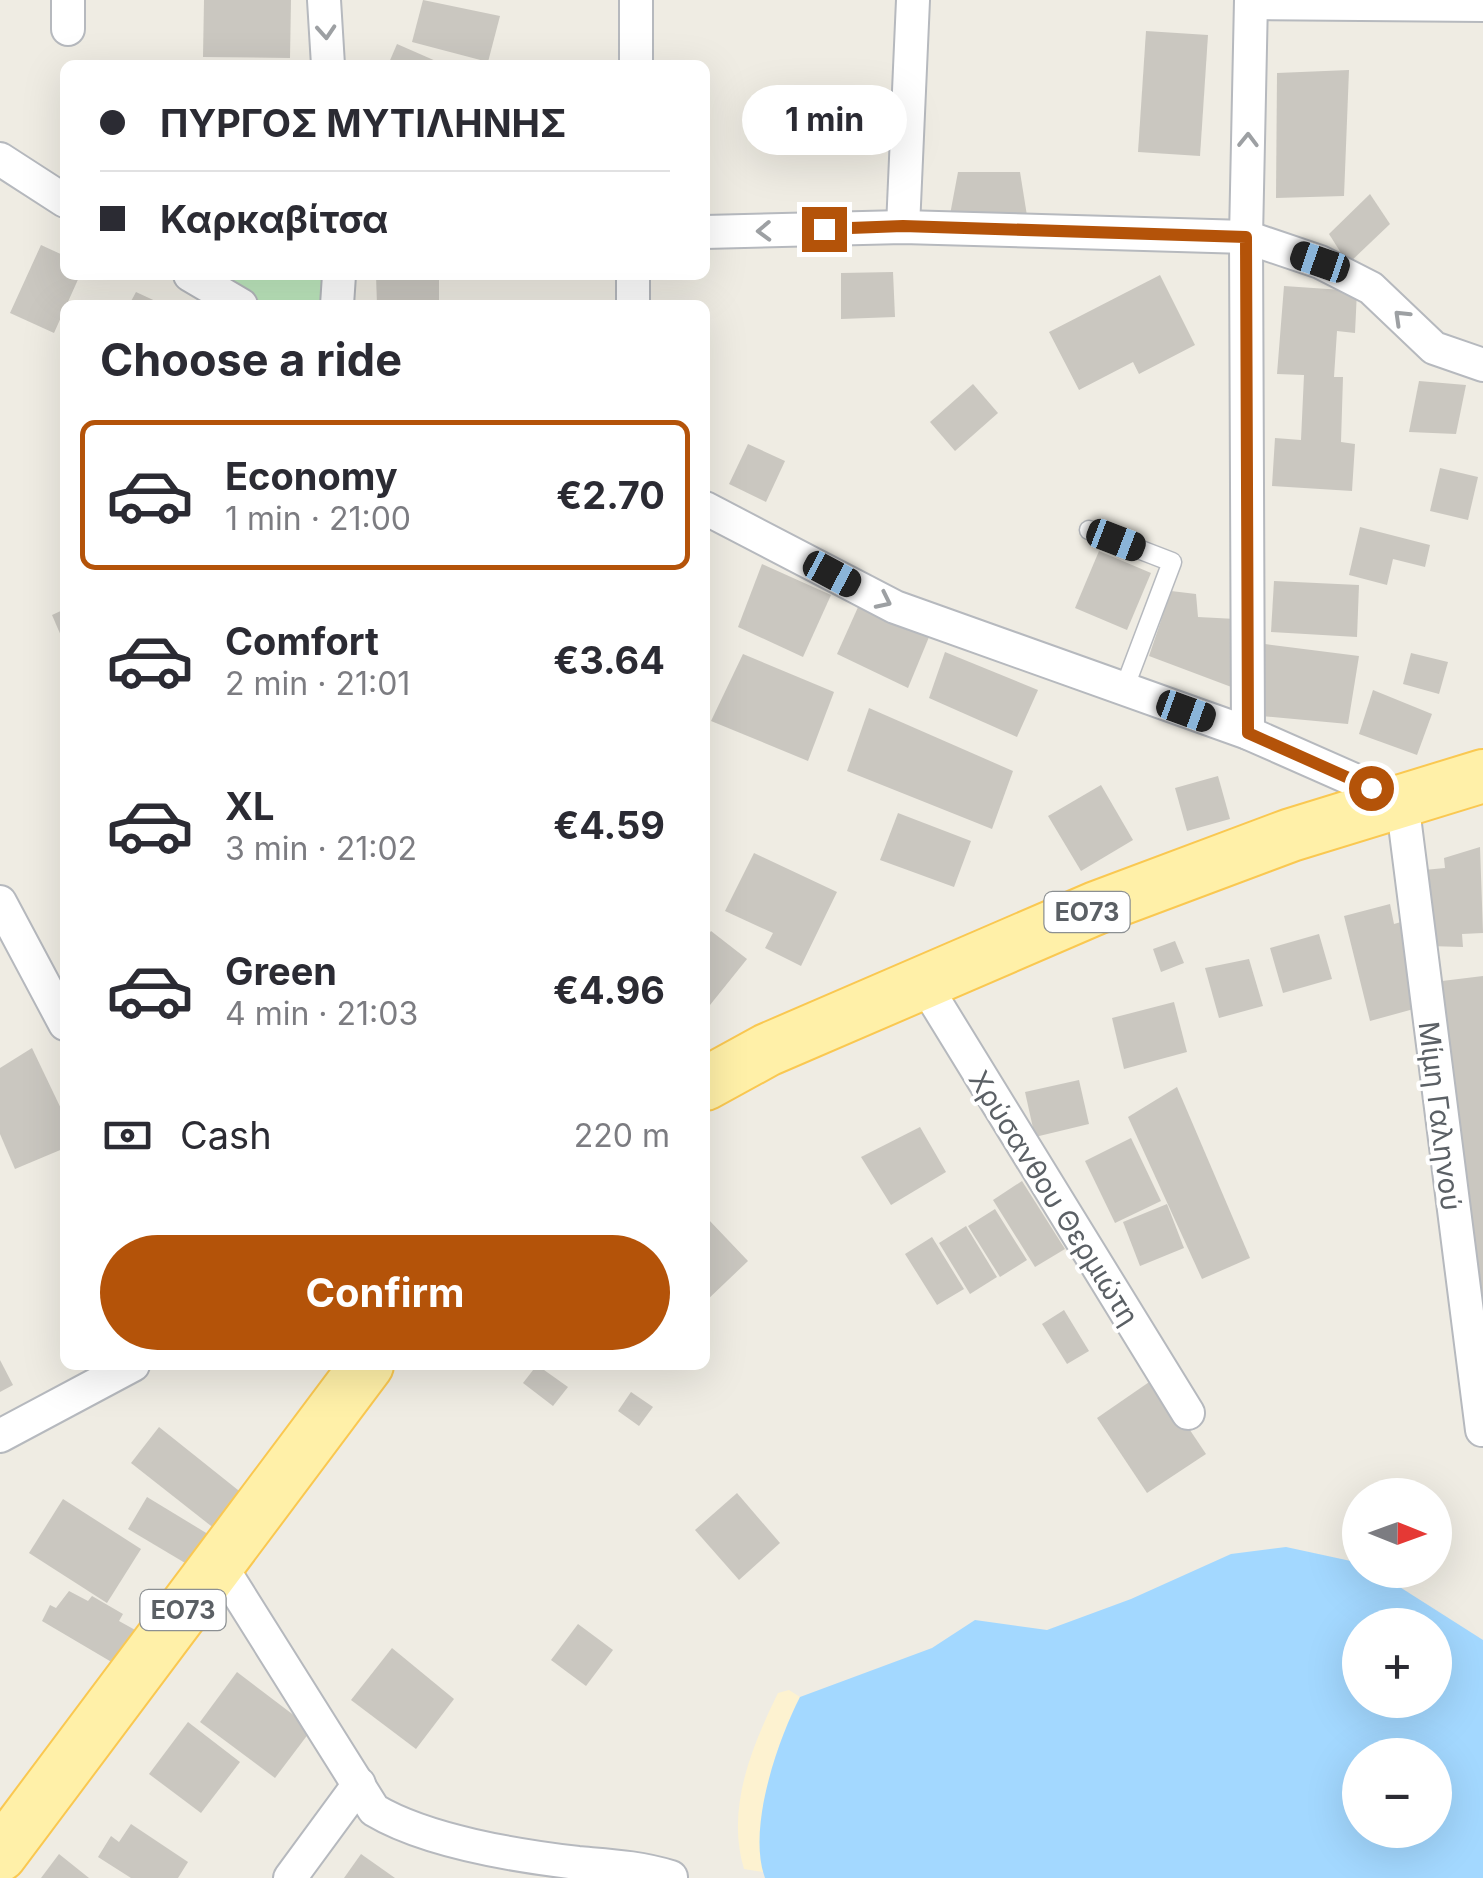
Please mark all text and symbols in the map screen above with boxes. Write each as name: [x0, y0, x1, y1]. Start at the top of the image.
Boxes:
one-way arrow: [315, 25, 336, 41]
callout: 1 min: [742, 84, 906, 154]
text: ΠΥΡΓΟΣ ΜΥΤΙΛΗΝΗΣ: [160, 100, 566, 146]
text: 1 min: [785, 100, 864, 139]
one-way arrow: [1237, 131, 1258, 147]
text: Καρκαβίτσα: [160, 196, 388, 242]
route end: [802, 207, 847, 252]
one-way arrow: [755, 220, 771, 241]
car: [1287, 238, 1353, 286]
one-way arrow: [1395, 311, 1413, 329]
text: Choose a ride: [100, 332, 402, 387]
icon: car: [105, 450, 195, 540]
text: Economy: [225, 453, 398, 499]
text: €2.70: [556, 472, 665, 518]
text: 1 min · 21:00: [225, 499, 411, 538]
car: [1083, 515, 1149, 565]
car: [798, 547, 866, 601]
one-way arrow: [874, 589, 892, 609]
icon: car: [105, 615, 195, 705]
text: Comfort: [225, 618, 379, 664]
text: €3.64: [553, 637, 665, 683]
text: 2 min · 21:01: [225, 664, 410, 703]
car: [1153, 687, 1219, 735]
route start: [1349, 766, 1394, 811]
icon: car: [105, 780, 195, 870]
text: XL: [225, 783, 275, 829]
text: €4.59: [553, 802, 665, 848]
text: 3 min · 21:02: [225, 829, 417, 868]
road number: ΕΟ73: [1044, 892, 1130, 932]
icon: car: [105, 945, 195, 1035]
text: Green: [225, 948, 337, 994]
text: €4.96: [553, 967, 665, 1013]
text: 4 min · 21:03: [225, 994, 418, 1033]
street label: Μίμη Γαληνού: [1412, 1020, 1468, 1212]
street label: Χρύσανθου Θερμιώτη: [962, 1064, 1146, 1332]
icon: cash: [100, 1108, 155, 1163]
text: Cash: [180, 1112, 272, 1158]
text: 220 m: [574, 1116, 670, 1155]
button: Confirm: [100, 1235, 670, 1350]
north arrow: [1342, 1478, 1452, 1588]
map controls: [1342, 1478, 1452, 1848]
road number: ΕΟ73: [140, 1590, 226, 1630]
button: +: [1342, 1608, 1452, 1718]
button: −: [1342, 1738, 1452, 1848]

